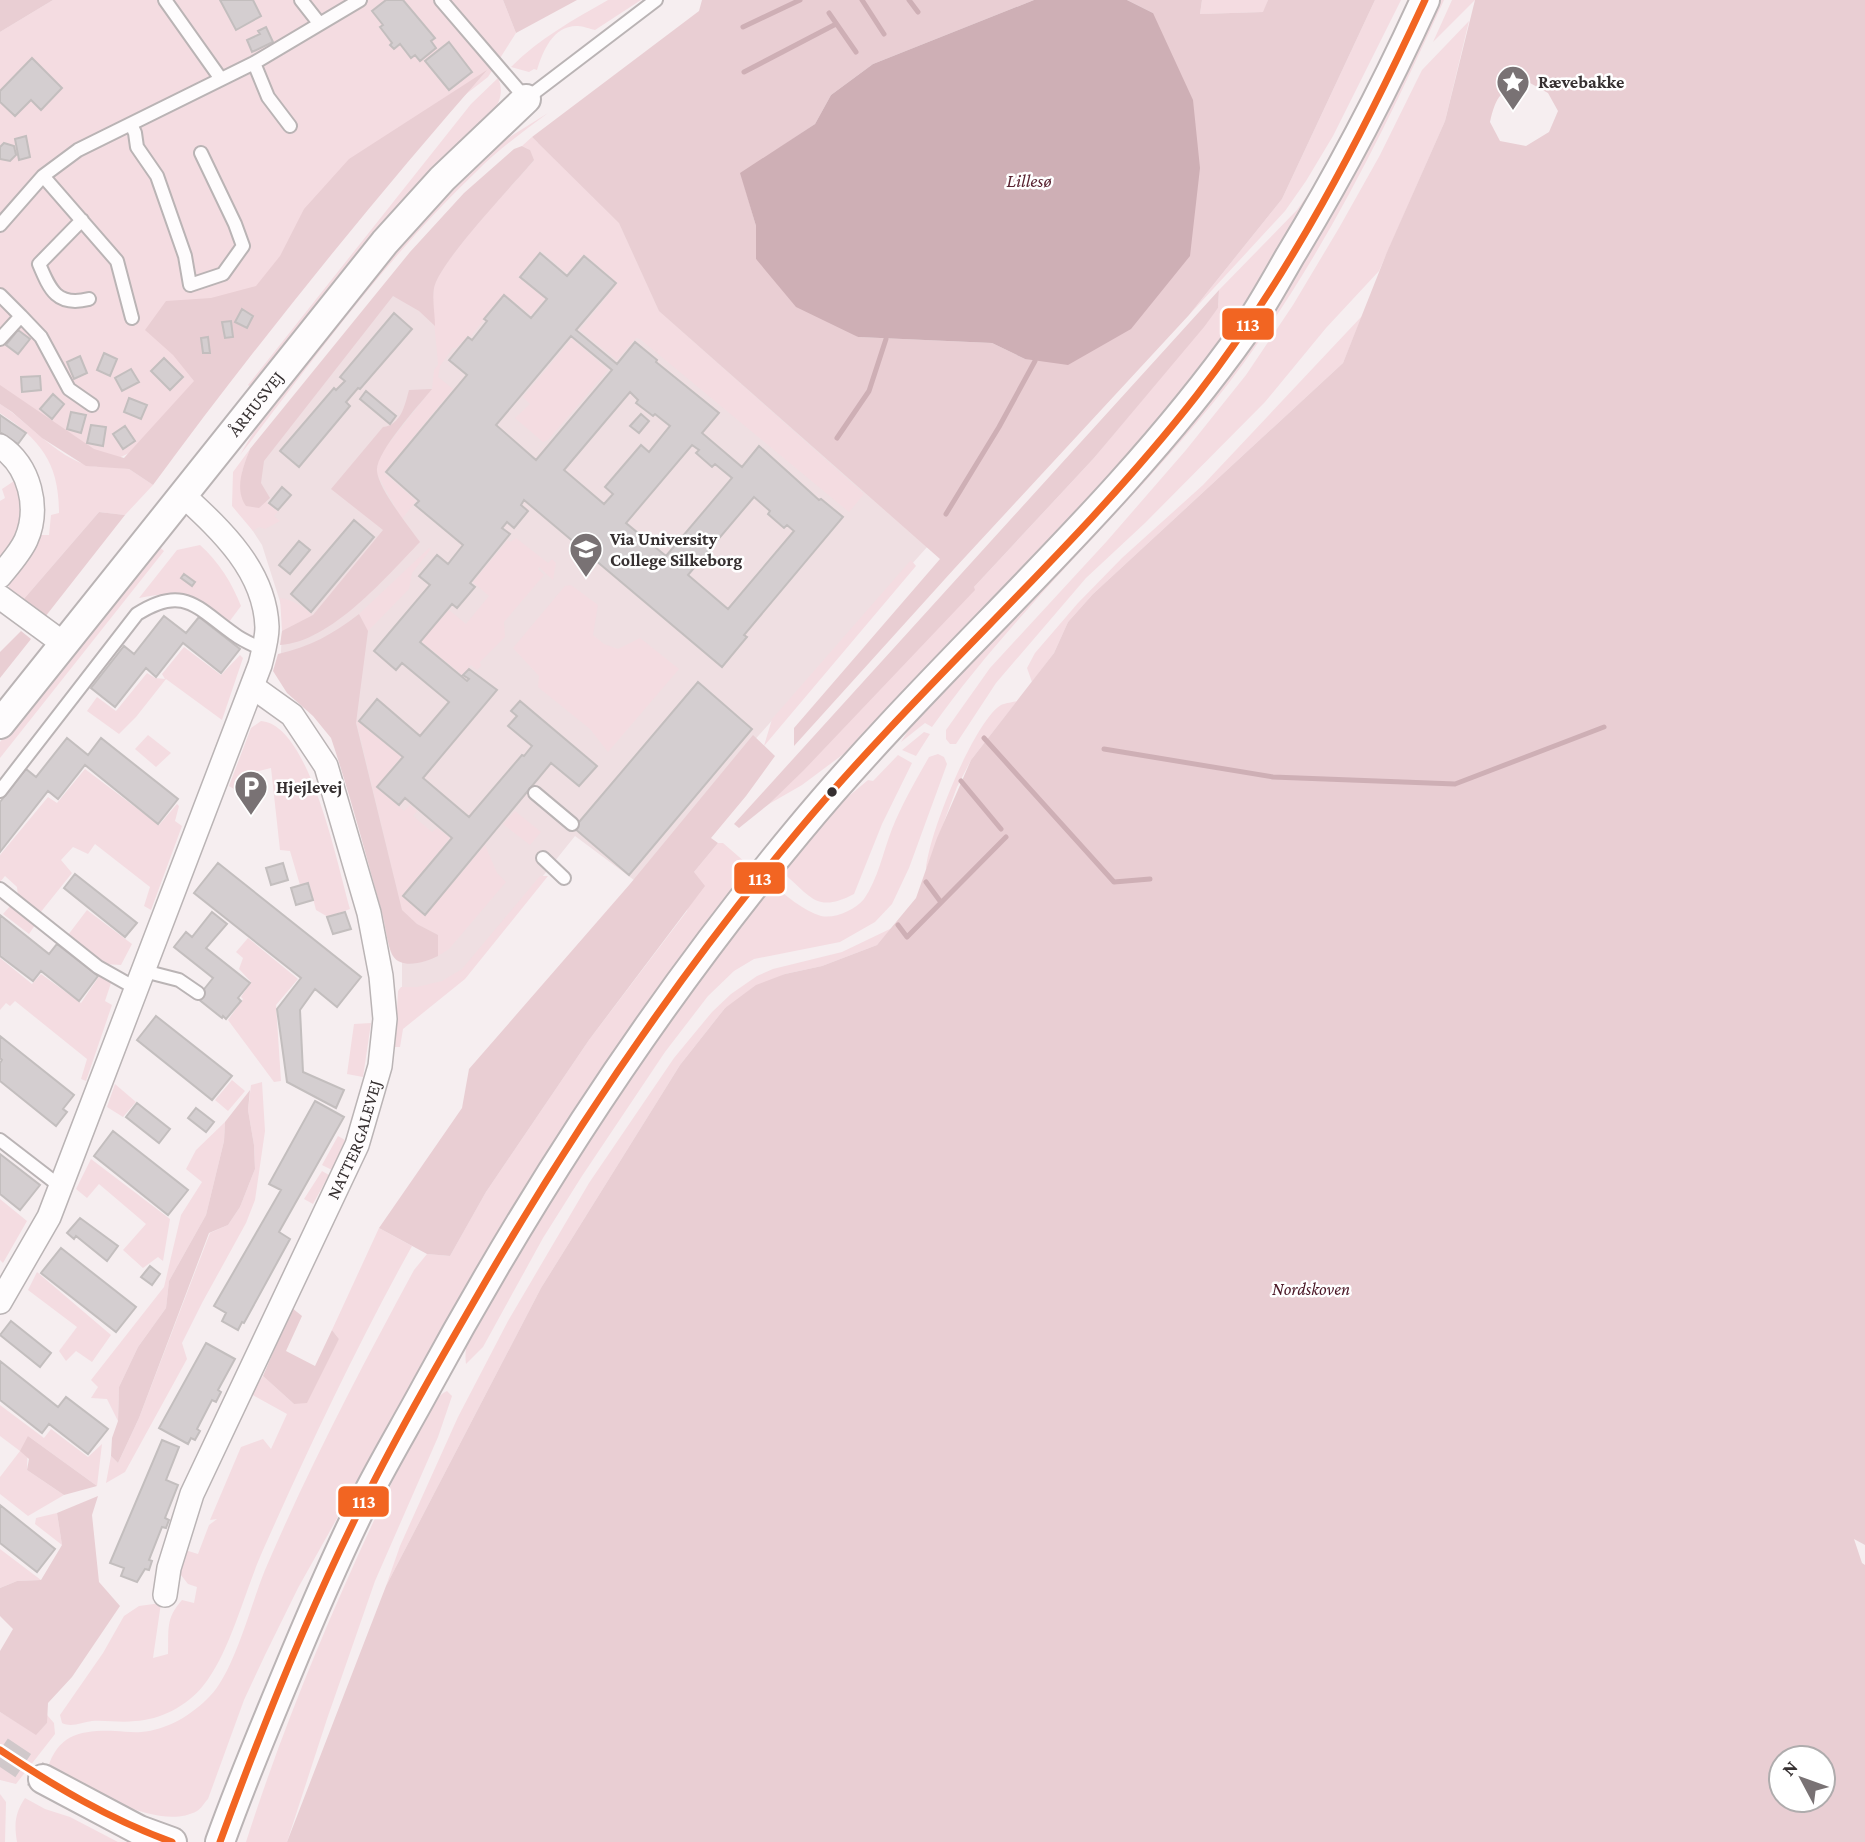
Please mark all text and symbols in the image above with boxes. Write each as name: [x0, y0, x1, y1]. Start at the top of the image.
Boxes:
place icon: Rævebakke: [1494, 63, 1532, 112]
place label: Rævebakke: [1538, 72, 1624, 92]
water label: Lillesø: [1006, 170, 1052, 191]
line badge: 113: [1221, 307, 1275, 341]
text: 113: [1236, 314, 1260, 335]
street label: ÅRHUSVEJ: [224, 367, 288, 440]
place label: Via University College Silkeborg: [609, 529, 742, 570]
school or university icon: Via University College Silkeborg: [567, 530, 605, 579]
parking icon: Hjejlevej: [232, 768, 270, 817]
place label: Hjejlevej: [276, 777, 342, 798]
unlabelled marker: [825, 785, 839, 799]
line badge: 113: [733, 861, 786, 895]
text: 113: [748, 868, 772, 889]
street label: NATTERGALEVEJ: [323, 1078, 385, 1203]
park label: Nordskoven: [1272, 1279, 1350, 1299]
line badge: 113: [337, 1485, 390, 1518]
text: 113: [352, 1491, 376, 1512]
north arrow: [1767, 1744, 1837, 1814]
text: N: [1777, 1756, 1802, 1780]

